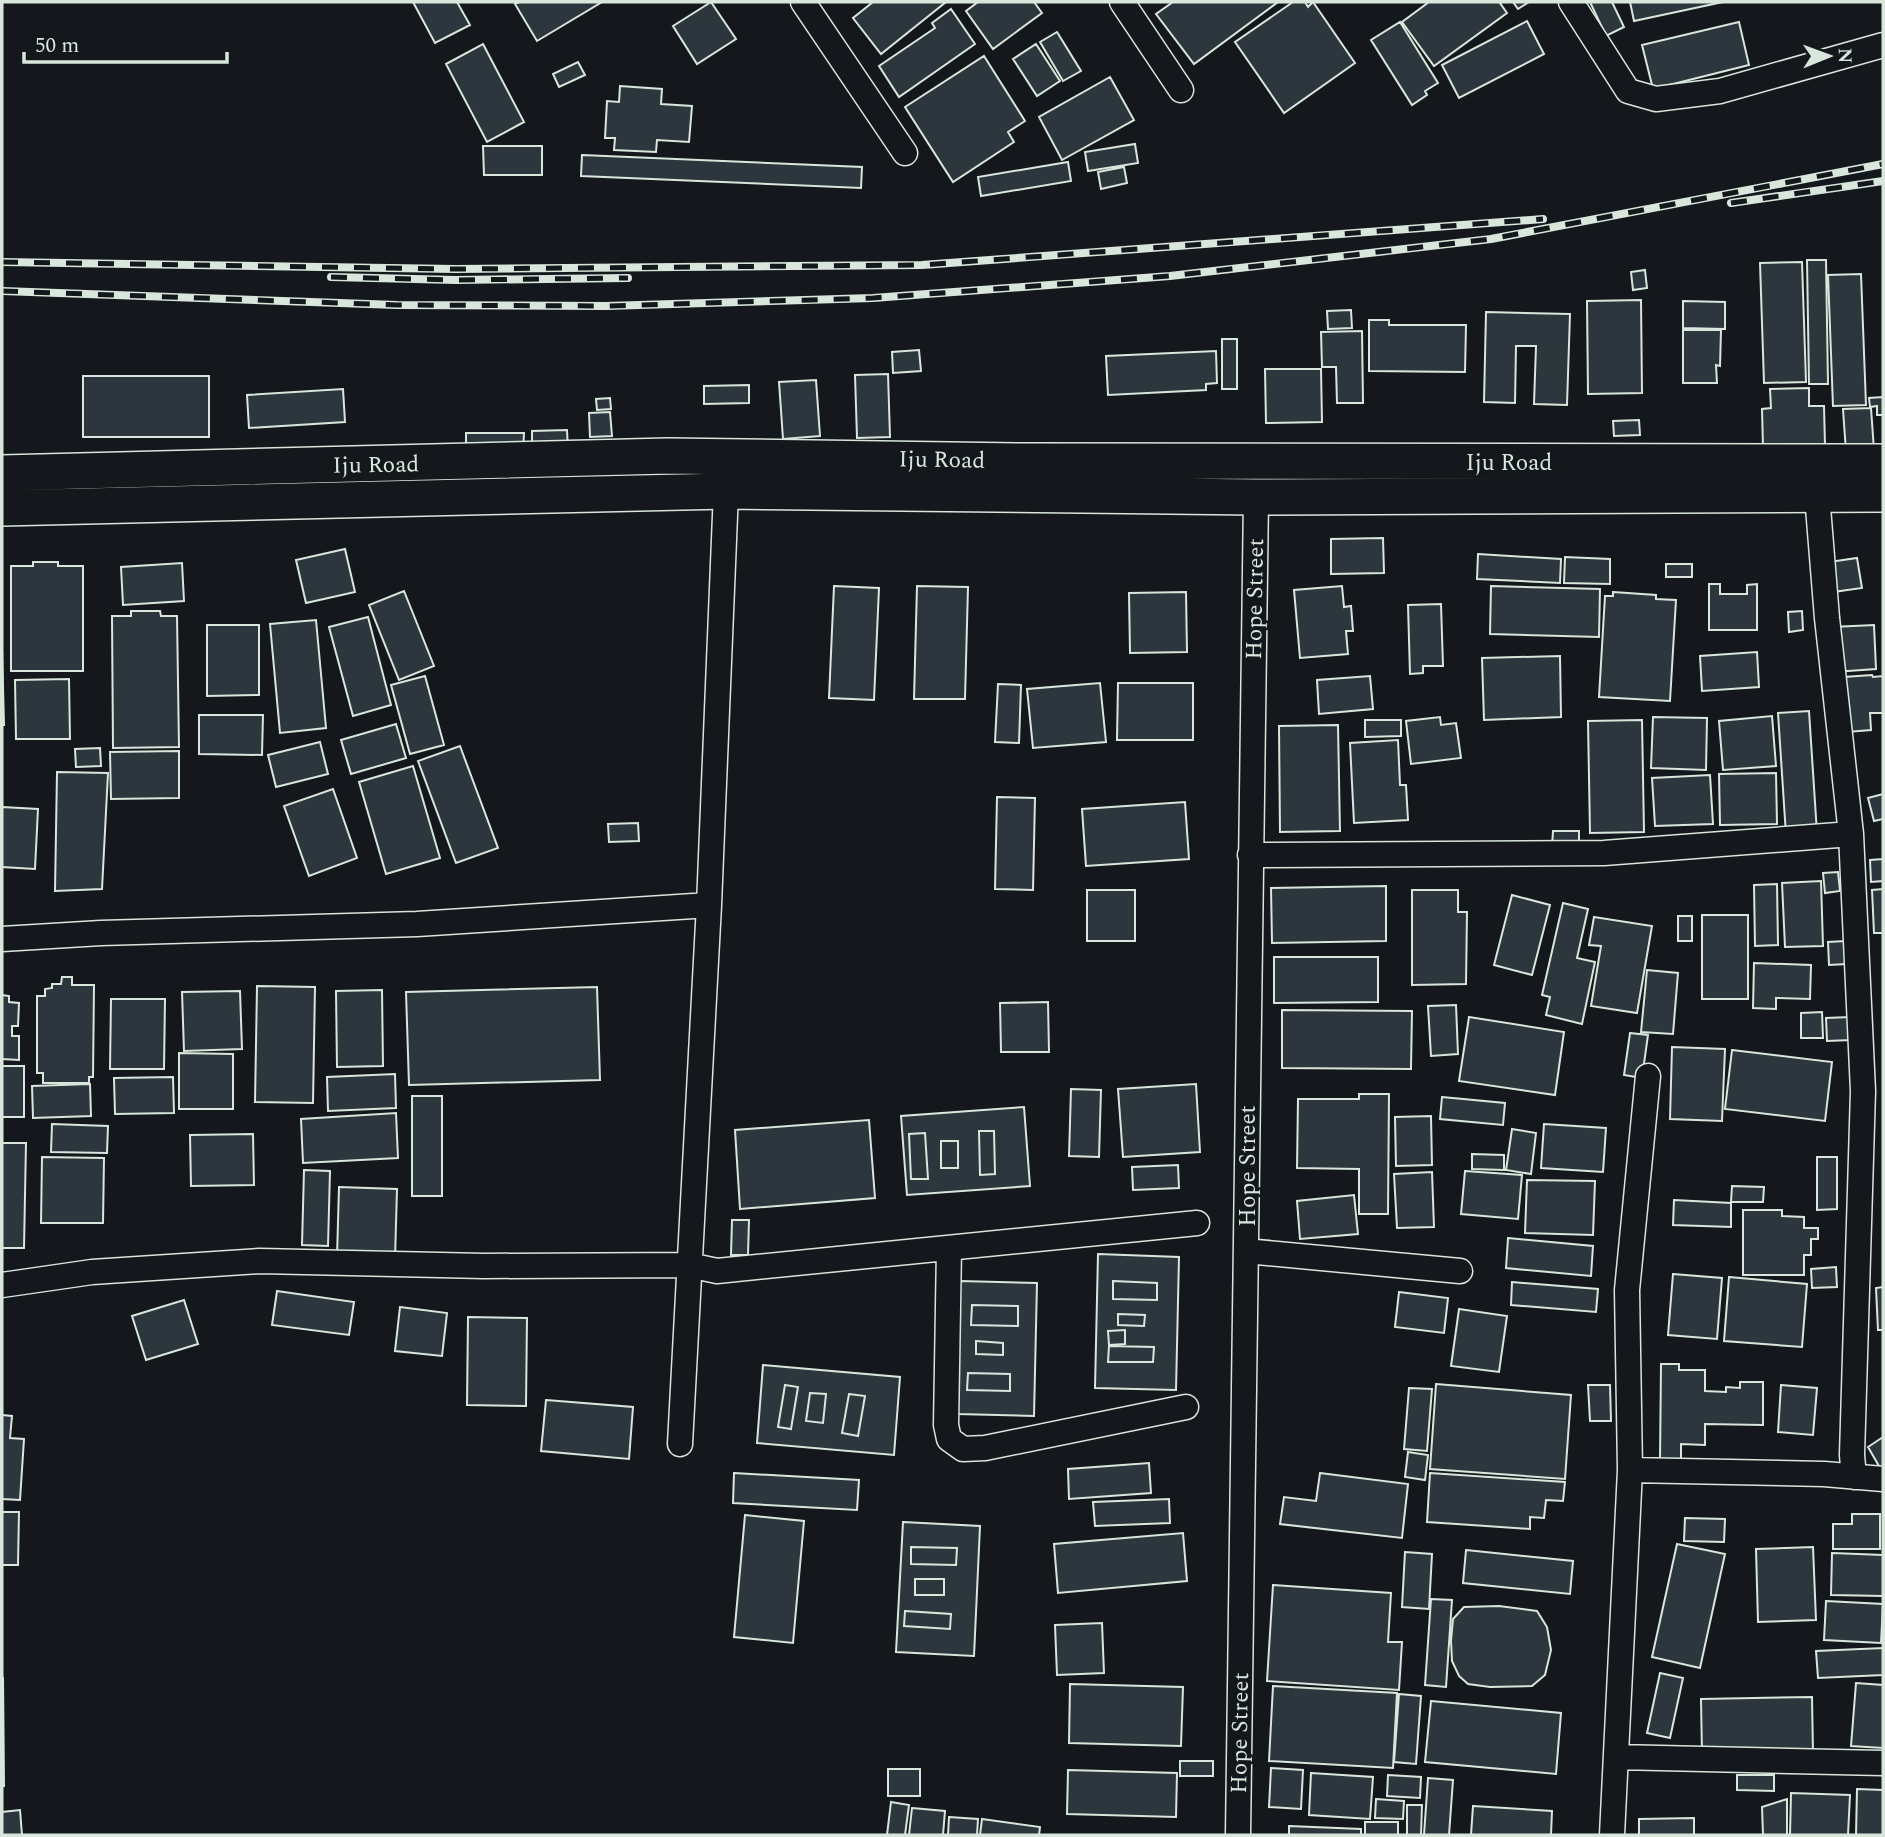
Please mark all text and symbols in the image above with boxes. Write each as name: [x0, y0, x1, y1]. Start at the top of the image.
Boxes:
scale bar: [24, 21, 228, 65]
north arrow: [1794, 21, 1864, 91]
text: 50 m: [35, 30, 79, 62]
text: N: [1830, 48, 1859, 64]
street label: Iju Road: [898, 442, 986, 479]
street label: Iju Road: [1466, 446, 1552, 481]
street label: Iju Road: [332, 447, 420, 484]
street label: Hope Street: [1237, 538, 1274, 660]
street label: Hope Street: [1231, 1105, 1266, 1227]
street label: Hope Street: [1222, 1672, 1259, 1794]

